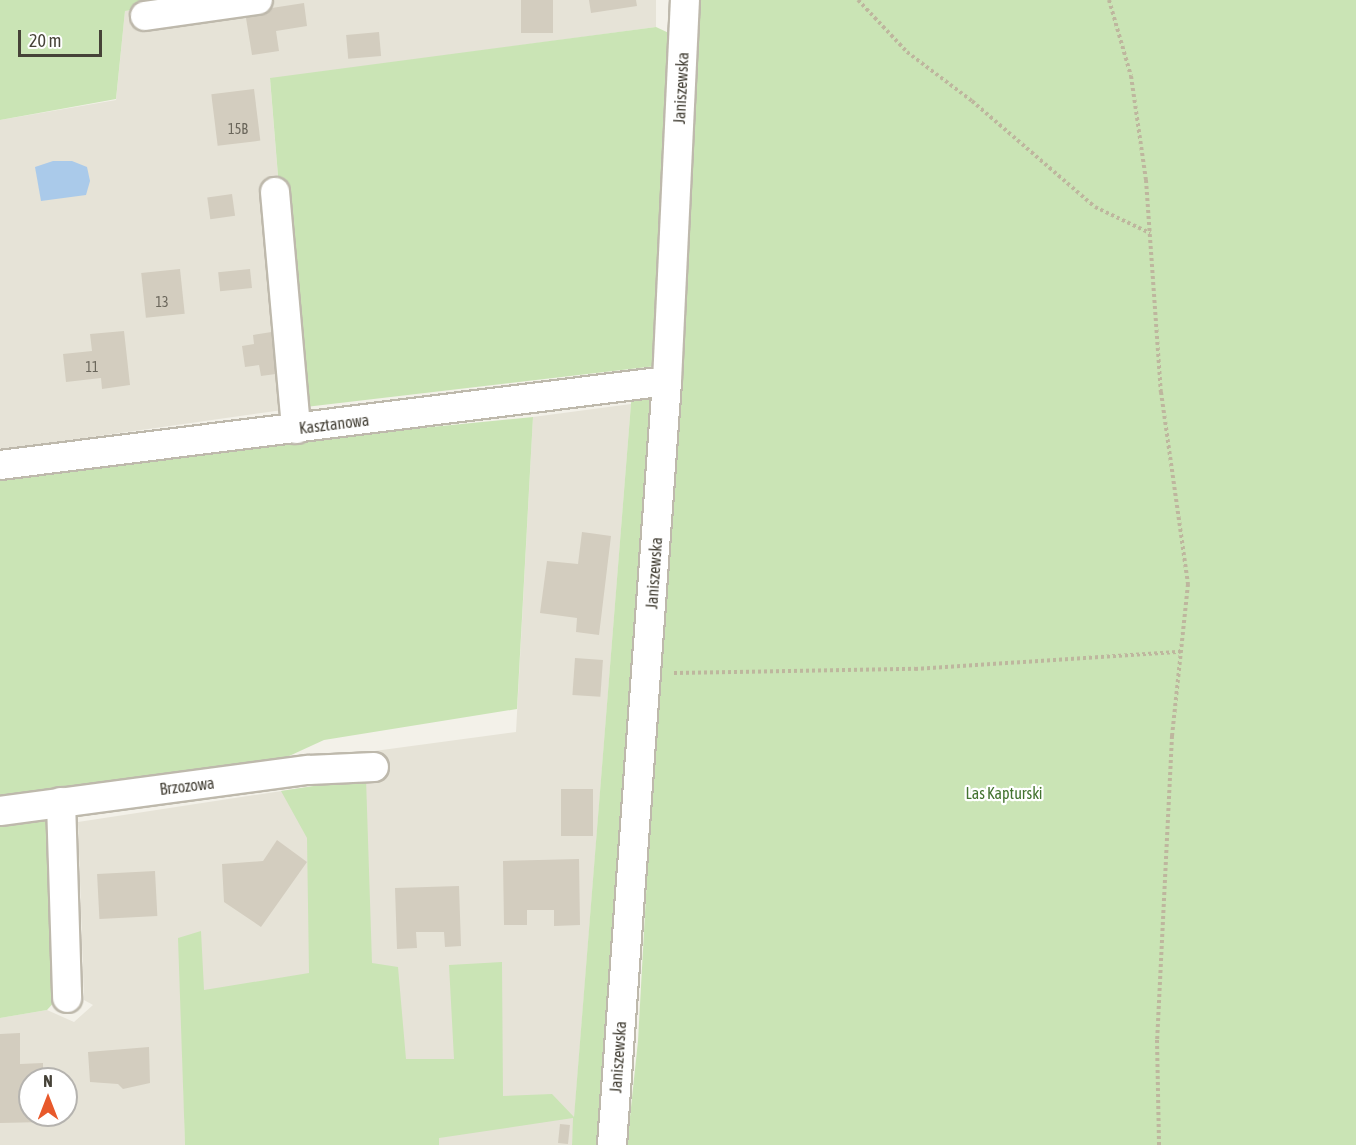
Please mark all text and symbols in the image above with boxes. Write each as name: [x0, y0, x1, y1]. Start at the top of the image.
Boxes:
scale bar: [21, 18, 105, 56]
text: 20 m: [29, 30, 61, 51]
street label: Janiszewska: [670, 52, 692, 124]
house number: 15B: [228, 121, 248, 137]
house number: 13: [155, 294, 169, 310]
house number: 11: [85, 359, 99, 375]
street label: Kasztanowa: [298, 410, 370, 438]
street label: Janiszewska: [642, 536, 666, 610]
street label: Brzozowa: [159, 773, 215, 799]
park label: Las Kapturski: [966, 783, 1042, 803]
street label: Janiszewska: [606, 1020, 630, 1094]
north arrow: [18, 1067, 78, 1127]
text: N: [43, 1072, 53, 1090]

